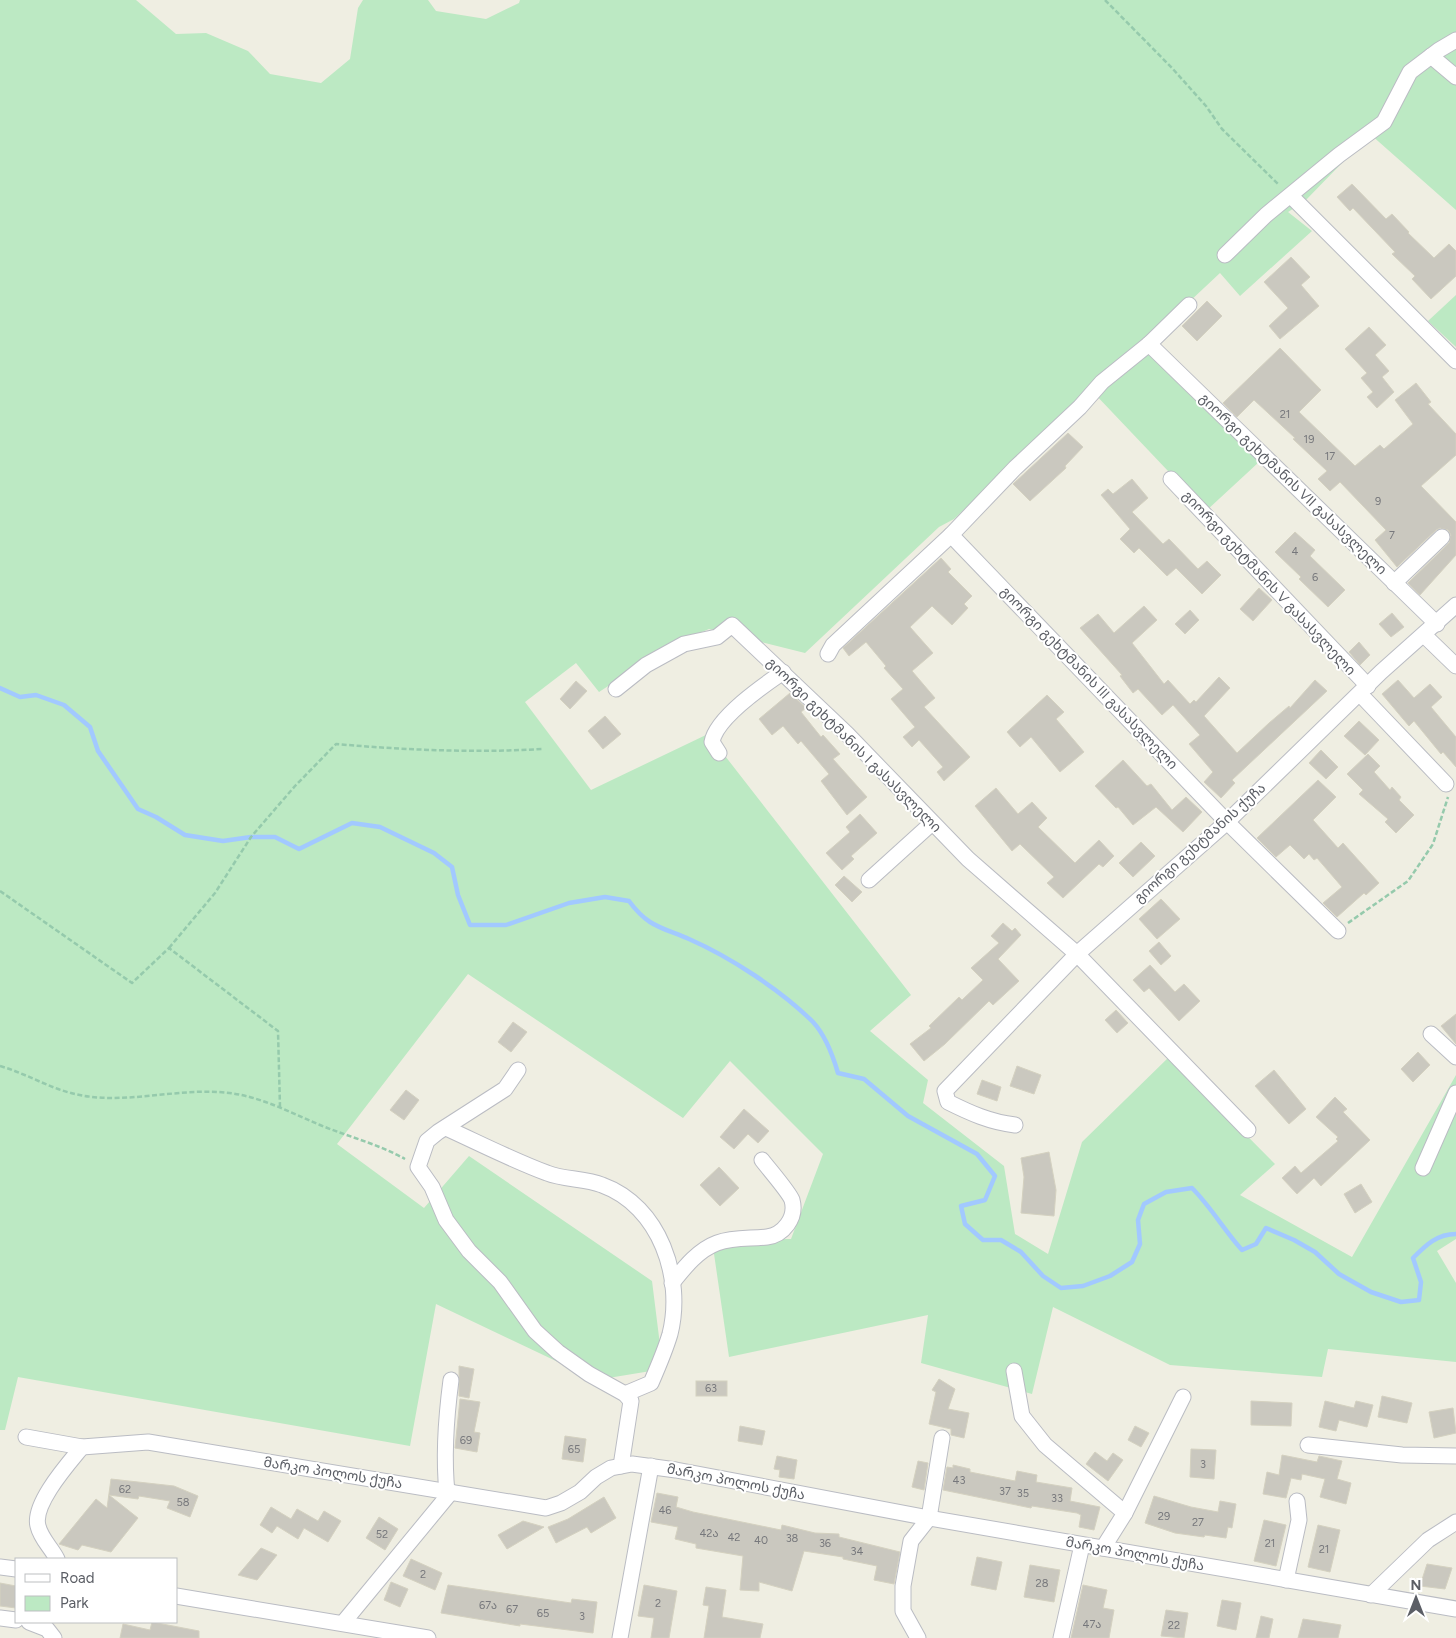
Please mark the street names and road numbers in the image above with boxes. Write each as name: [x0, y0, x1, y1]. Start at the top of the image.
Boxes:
street label: გიორგი გეხტმანის VII გასასვლელი: [1196, 390, 1390, 578]
street label: გიორგი გეხტმანის V გასასვლელი: [1179, 487, 1359, 679]
street label: გიორგი გეხტმანის III გასასვლელი: [997, 583, 1181, 773]
street label: გიორგი გეხტმანის I გასასვლელი: [763, 654, 945, 836]
street label: გიორგი გეხტმანის ქუჩა: [1131, 779, 1269, 907]
street label: მარკო პოლოს ქუჩა: [262, 1454, 404, 1492]
street label: მარკო პოლოს ქუჩა: [665, 1460, 807, 1504]
street label: მარკო პოლოს ქუჩა: [1064, 1533, 1206, 1575]

